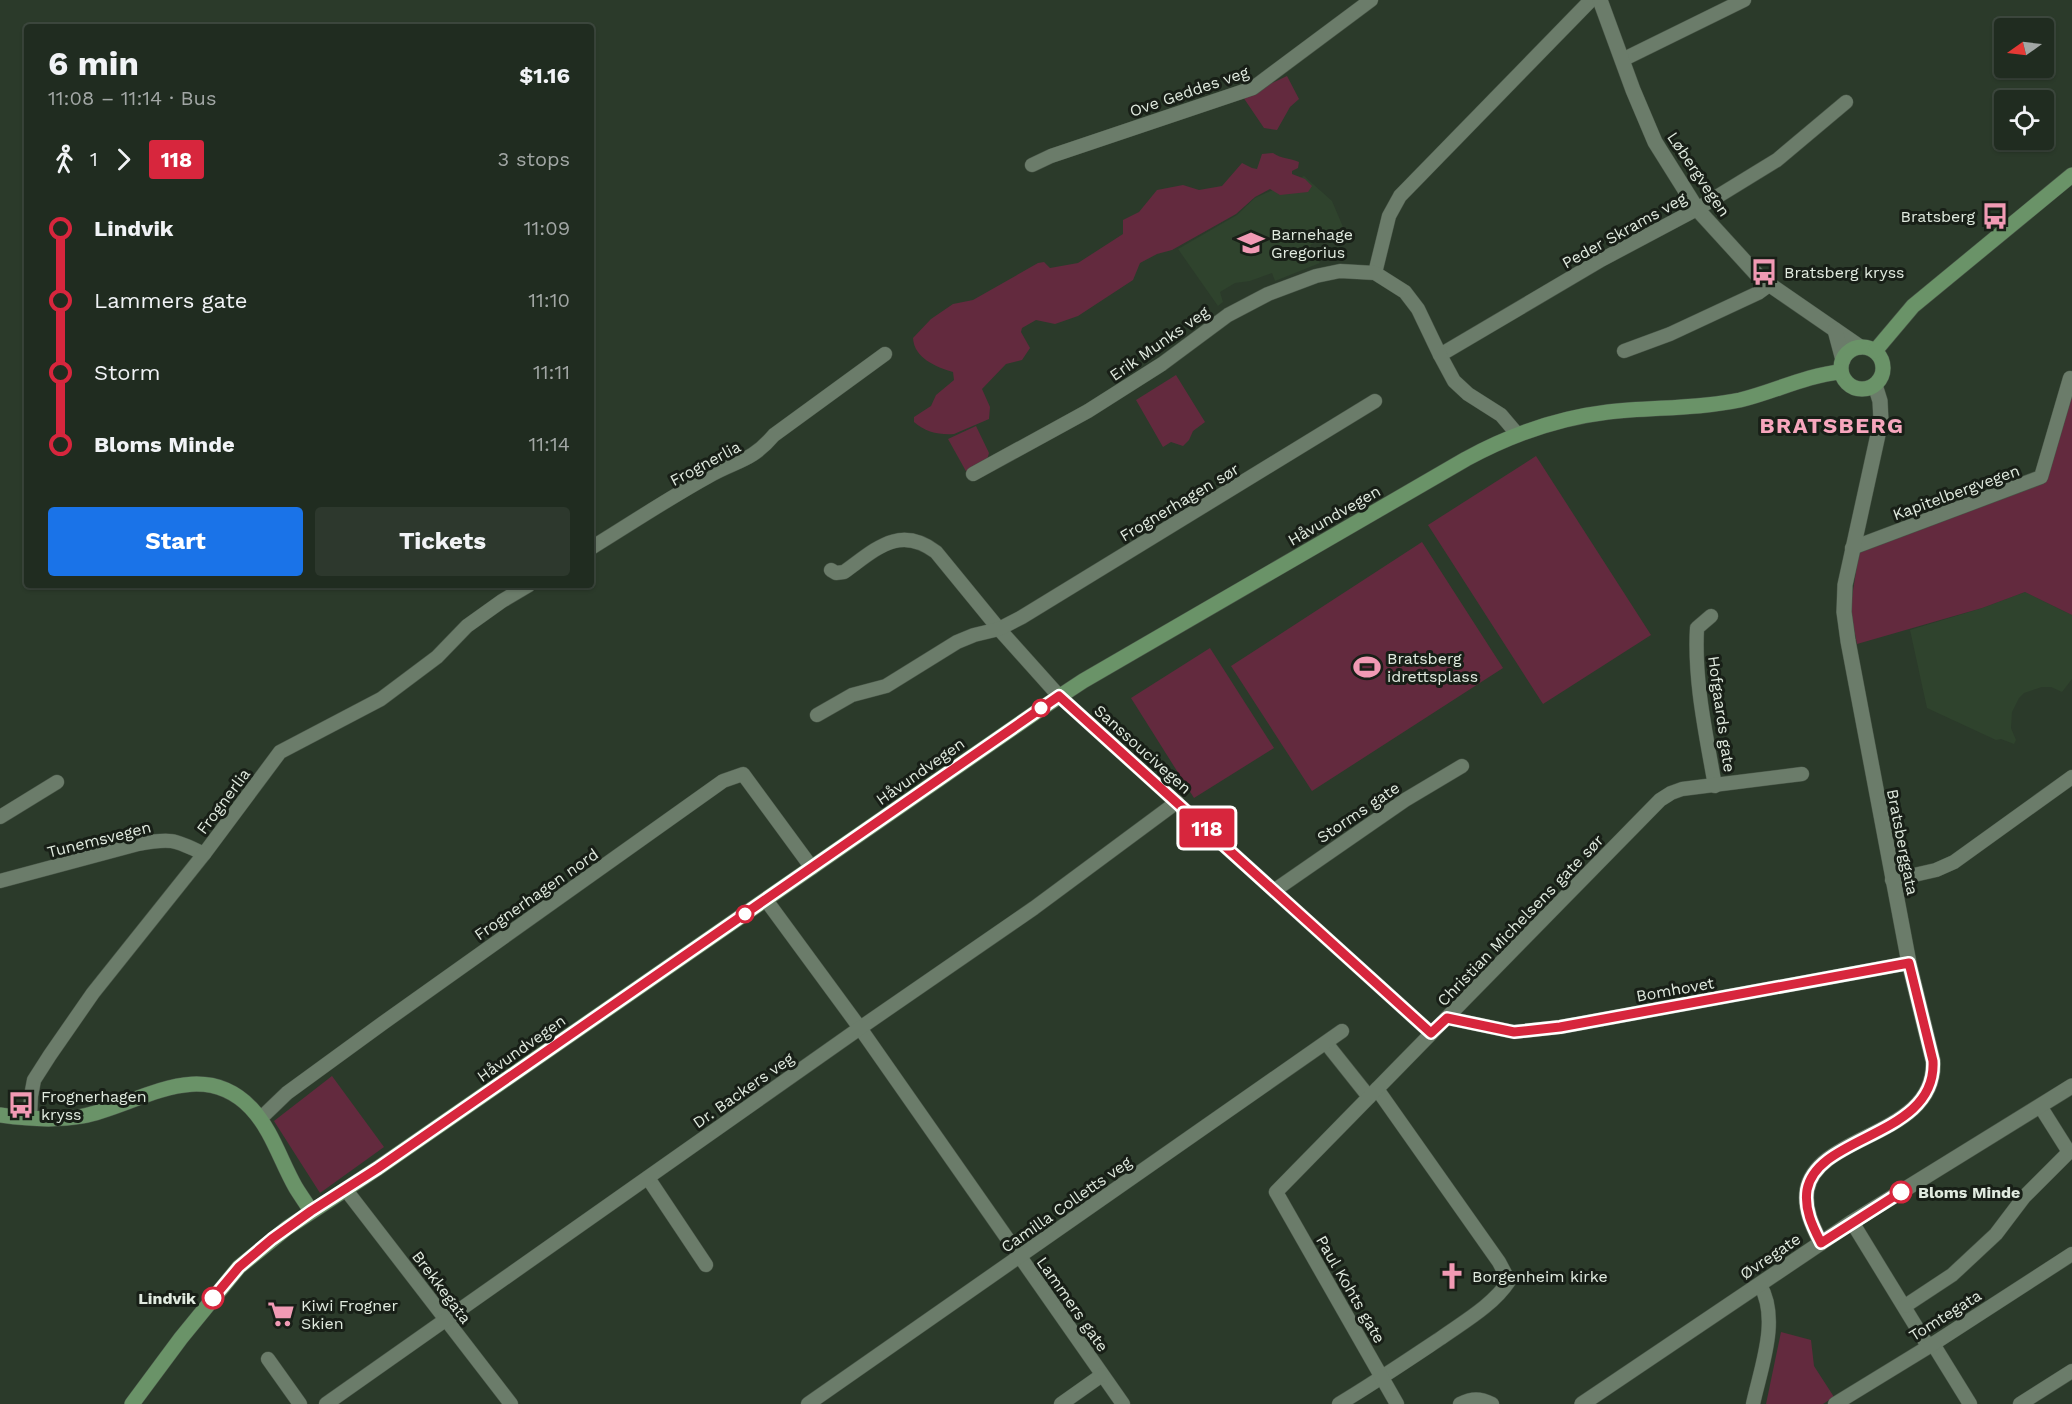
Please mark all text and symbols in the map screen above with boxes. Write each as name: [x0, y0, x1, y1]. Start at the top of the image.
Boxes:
north arrow: [1994, 18, 2054, 78]
map controls: [1994, 18, 2054, 150]
text: 6 min: [48, 44, 139, 83]
street label: Ove Geddes veg: [1127, 62, 1252, 121]
text: $1.16: [519, 63, 570, 88]
text: 11:08 – 11:14 · Bus: [48, 86, 216, 110]
button: locate: [1994, 90, 2054, 150]
street label: Løbergvegen: [1663, 128, 1734, 220]
icon: walk: [48, 143, 81, 176]
icon: forward: [107, 143, 140, 176]
text: 1: [90, 147, 98, 171]
text: 118: [161, 147, 192, 172]
text: 3 stops: [498, 147, 570, 171]
street label: Peder Skrams veg: [1559, 188, 1690, 272]
bus stop icon: Bratsberg: [1980, 201, 2010, 231]
place label: Bratsberg: [1900, 207, 1975, 226]
text: Lindvik: [94, 216, 174, 241]
text: 11:09: [524, 216, 570, 240]
place label: Barnehage Gregorius: [1271, 225, 1353, 262]
school or university icon: Barnehage Gregorius: [1236, 228, 1266, 258]
bus stop icon: Bratsberg kryss: [1749, 257, 1779, 287]
place label: Bratsberg kryss: [1784, 263, 1905, 282]
text: Lammers gate: [94, 288, 247, 313]
text: 11:10: [528, 288, 570, 312]
street label: Erik Munks veg: [1106, 302, 1213, 385]
text: Storm: [94, 360, 160, 385]
text: 11:11: [533, 360, 570, 384]
district label: BRATSBERG: [1760, 413, 1904, 438]
text: Bloms Minde: [94, 432, 235, 457]
text: 11:14: [528, 432, 570, 456]
street label: Frognerlia: [667, 437, 744, 490]
street label: Frognerhagen sør: [1116, 459, 1243, 546]
street label: Kapitelbergvegen: [1890, 461, 2022, 524]
street label: Håvundvegen: [1285, 481, 1384, 550]
button: Start: [48, 507, 303, 576]
button: Tickets: [315, 507, 570, 576]
place label: Bratsberg idrettsplass: [1387, 649, 1478, 686]
sports icon: Bratsberg idrettsplass: [1352, 652, 1382, 682]
street label: Hofgaards gate: [1704, 655, 1739, 773]
unlabelled marker: [1032, 699, 1050, 717]
street label: Sanssoucivegen: [1090, 701, 1195, 798]
street label: Håvundvegen: [872, 734, 968, 809]
street label: Frognerlia: [193, 765, 254, 838]
street label: Storms gate: [1313, 778, 1403, 847]
street label: Bratsberggata: [1883, 787, 1922, 897]
line badge: 118: [1172, 808, 1242, 848]
text: 118: [1191, 816, 1223, 841]
street label: Tunemsvegen: [45, 817, 153, 862]
street label: Christian Michelsens gate sør: [1433, 830, 1608, 1010]
street label: Frognerhagen nord: [471, 844, 602, 944]
unlabelled marker: [736, 905, 754, 923]
street label: Bomhovet: [1635, 973, 1716, 1006]
street label: Håvundvegen: [473, 1011, 569, 1086]
street label: Dr. Backers veg: [689, 1048, 798, 1132]
place label: Frognerhagen kryss: [41, 1087, 147, 1124]
bus stop icon: Frognerhagen kryss: [6, 1090, 36, 1120]
street label: Camilla Colletts veg: [997, 1152, 1136, 1257]
marker: Bloms Minde: [1890, 1181, 1912, 1203]
place label: Bloms Minde: [1918, 1183, 2020, 1202]
street label: Øvregate: [1736, 1229, 1804, 1284]
street label: Paul Kohts gate: [1312, 1232, 1389, 1347]
street label: Brekkegata: [408, 1247, 475, 1327]
street label: Lammers gate: [1033, 1253, 1112, 1355]
church icon: Borgenheim kirke: [1437, 1261, 1467, 1291]
place label: Borgenheim kirke: [1472, 1267, 1608, 1286]
street label: Tomtegata: [1906, 1286, 1985, 1345]
marker: Lindvik: [202, 1287, 224, 1309]
place label: Lindvik: [138, 1289, 196, 1308]
place label: Kiwi Frogner Skien: [301, 1296, 398, 1333]
supermarket icon: Kiwi Frogner Skien: [266, 1299, 296, 1329]

